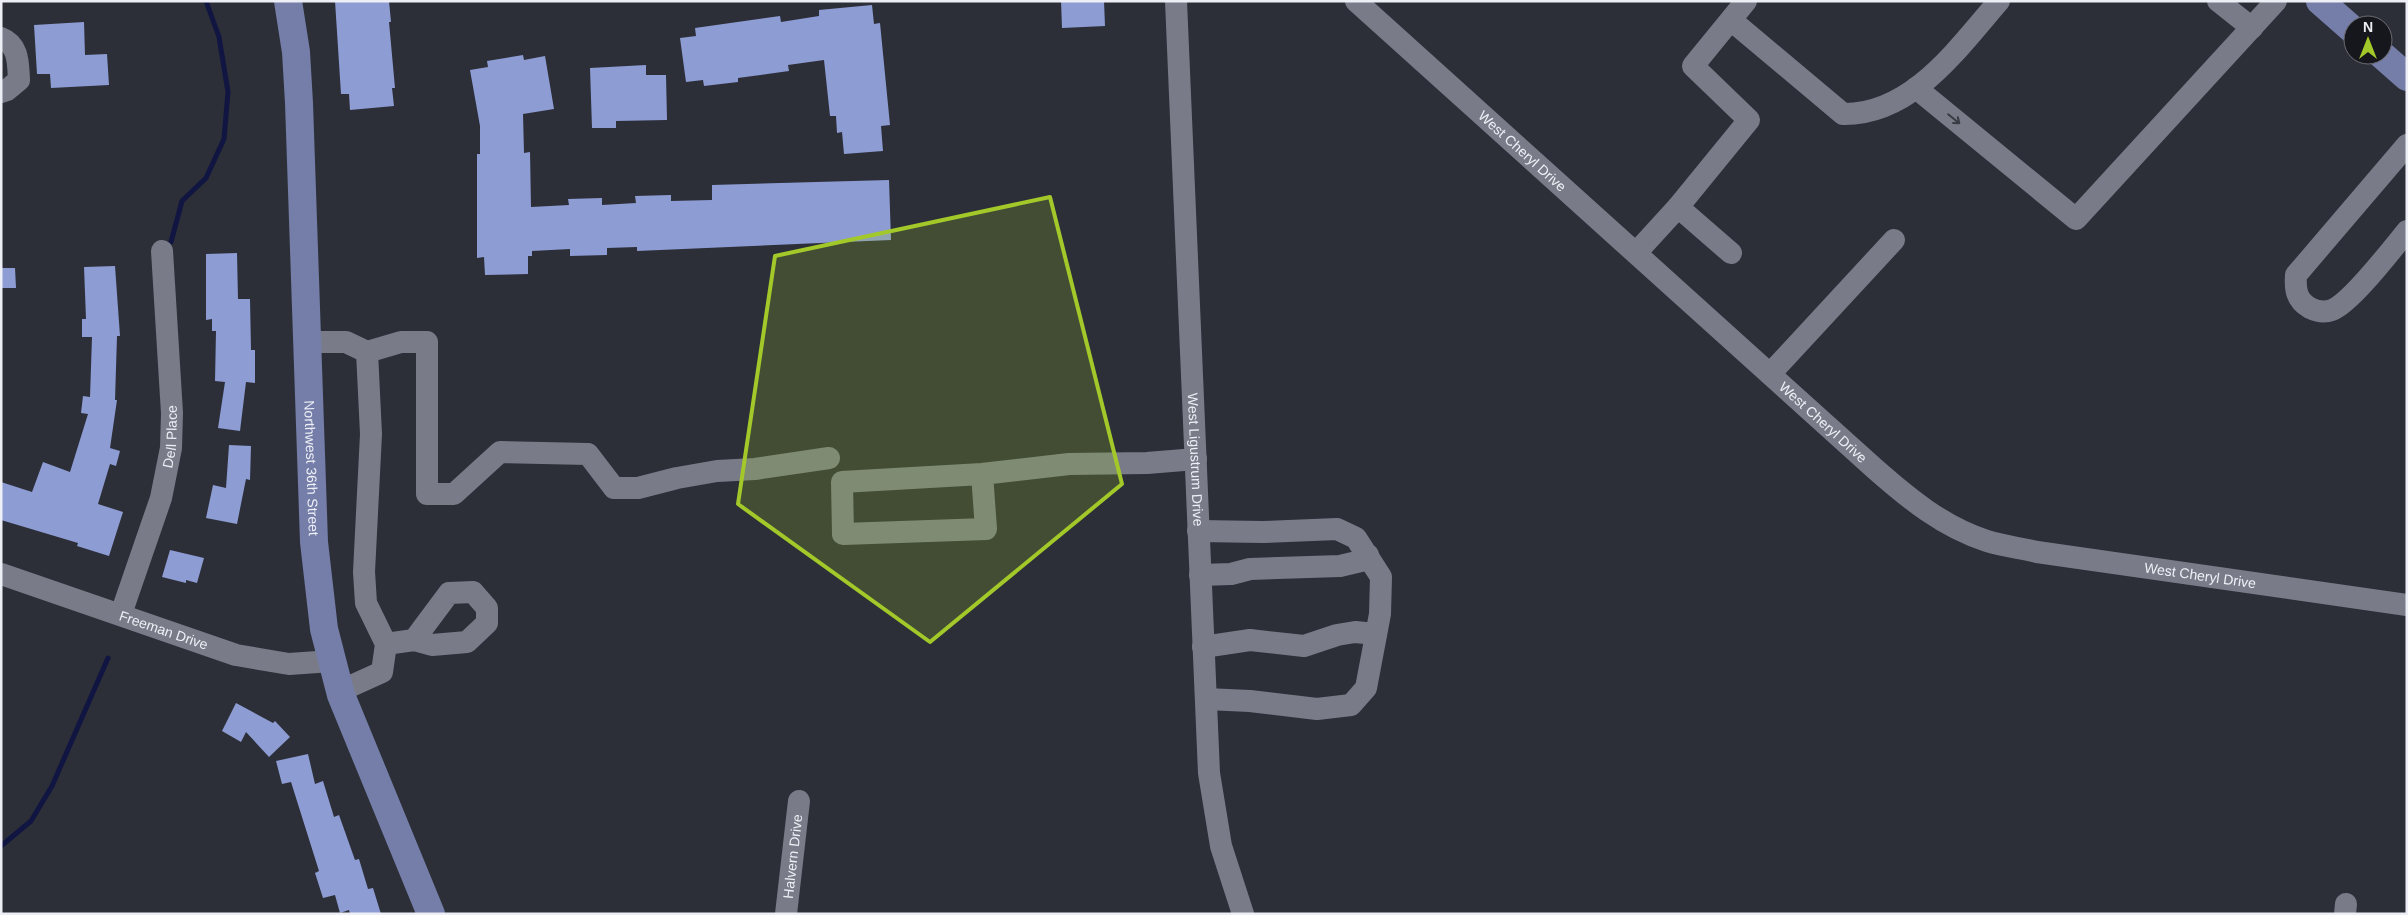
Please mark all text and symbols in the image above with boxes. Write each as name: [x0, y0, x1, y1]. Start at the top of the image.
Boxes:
north arrow: [2343, 15, 2393, 65]
text: N: [2363, 19, 2373, 35]
street label: West Cheryl Drive: [1475, 107, 1570, 195]
one-way arrow: [1947, 114, 1960, 125]
street label: West Cheryl Drive: [1776, 379, 1871, 466]
street label: West Ligustrum Drive: [1185, 392, 1206, 527]
street label: Northwest 36th Street: [301, 400, 322, 536]
street label: Dell Place: [159, 404, 180, 469]
street label: West Cheryl Drive: [2143, 559, 2257, 591]
street label: Freeman Drive: [117, 607, 210, 653]
street label: Halvern Drive: [780, 813, 805, 899]

